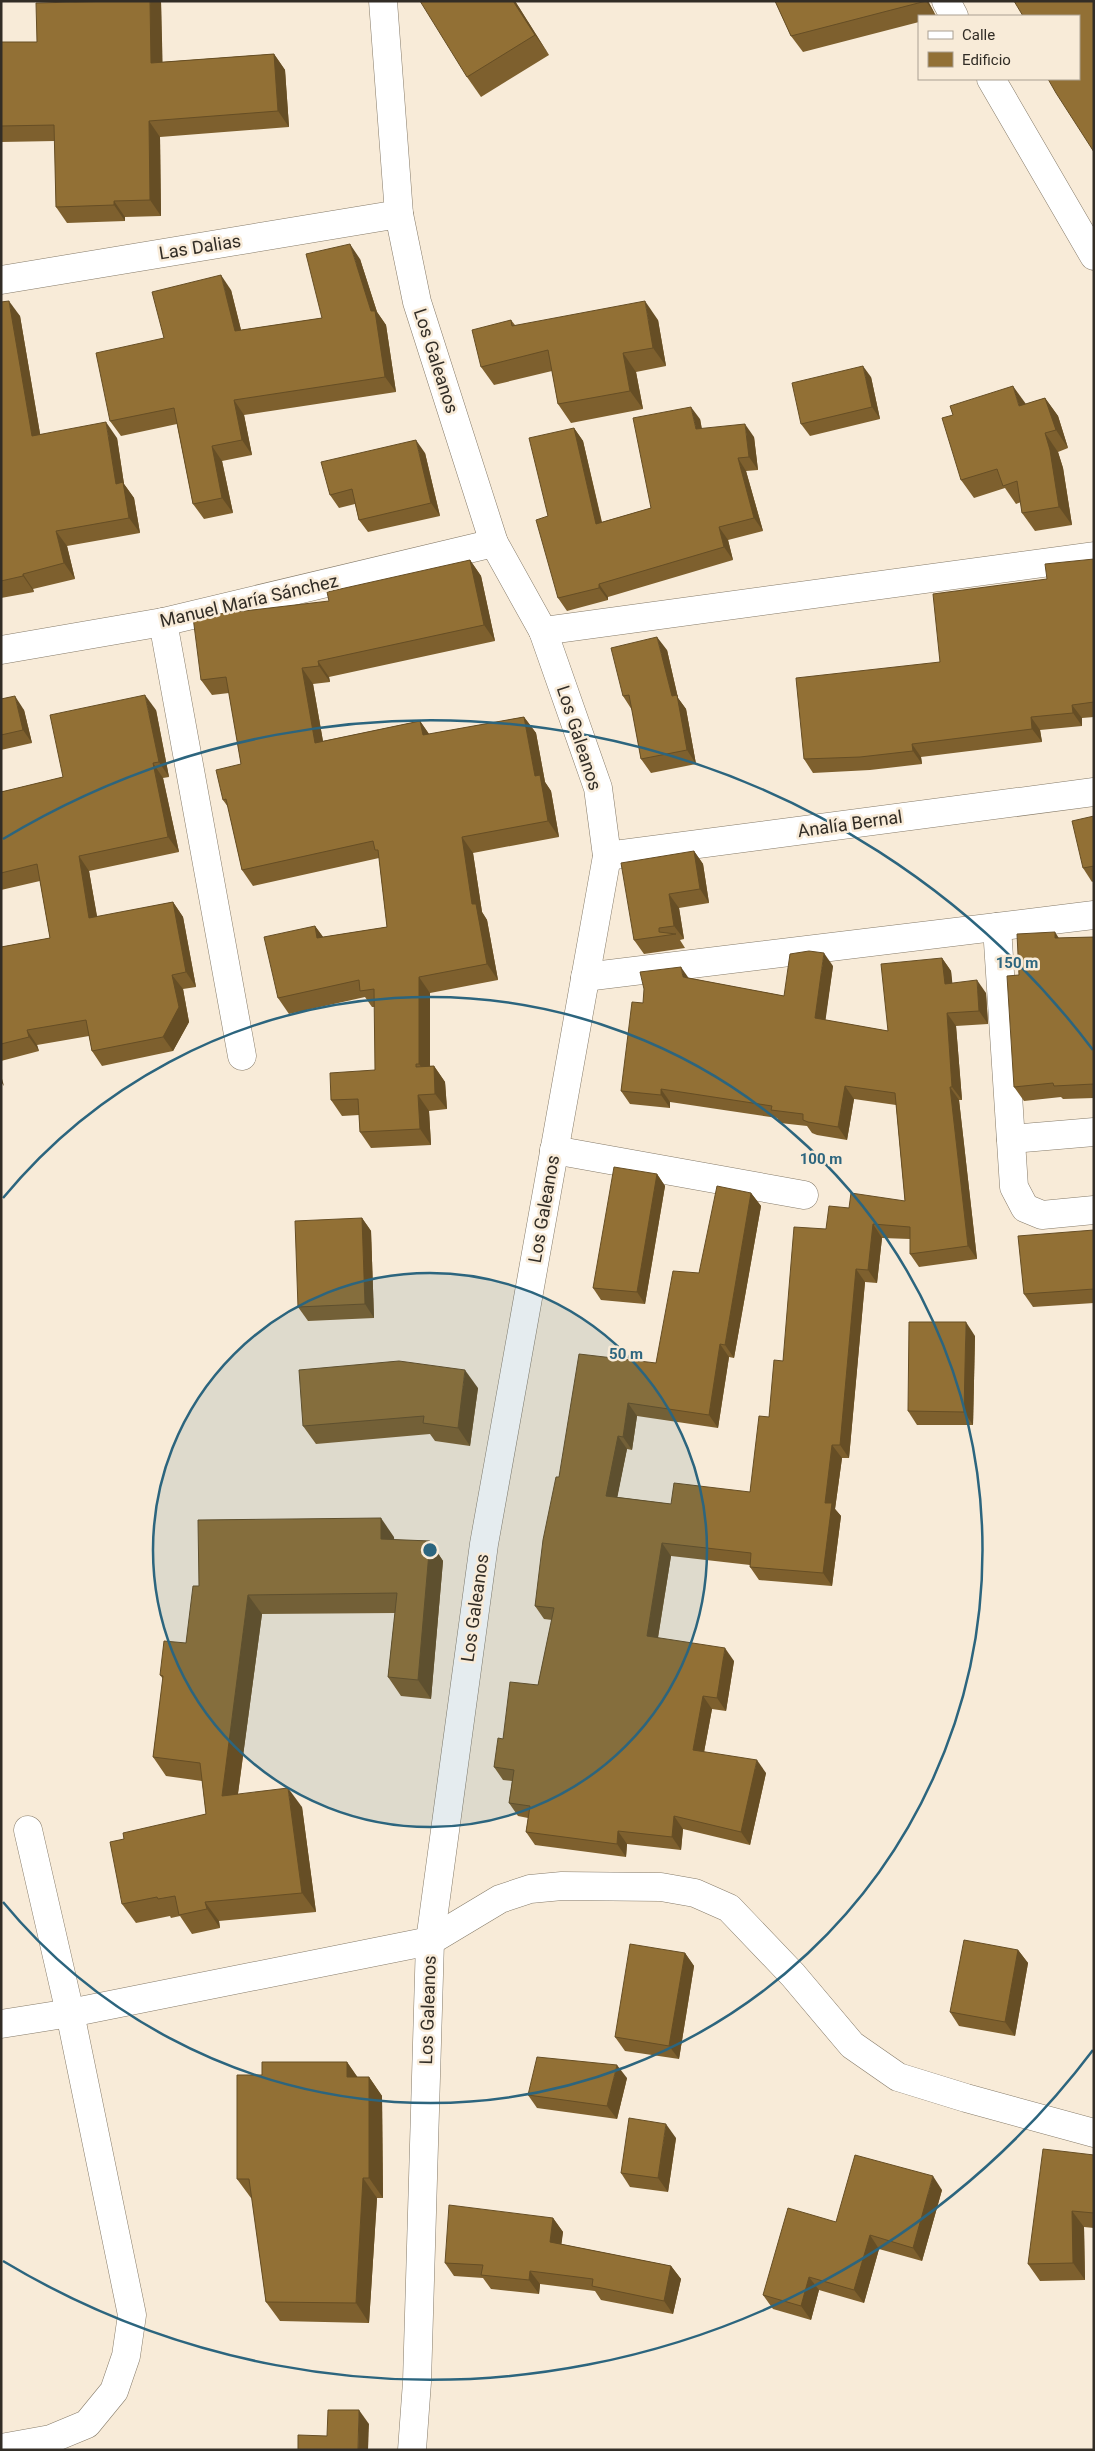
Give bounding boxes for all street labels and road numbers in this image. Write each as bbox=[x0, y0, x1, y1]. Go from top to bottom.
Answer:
street label: Las Dalias bbox=[157, 230, 242, 263]
street label: Los Galeanos bbox=[410, 306, 463, 416]
street label: Manuel María Sánchez bbox=[158, 570, 340, 631]
street label: Los Galeanos bbox=[553, 683, 606, 793]
street label: Analía Bernal bbox=[796, 806, 904, 841]
street label: Los Galeanos bbox=[524, 1153, 563, 1264]
street label: Los Galeanos bbox=[457, 1553, 492, 1663]
street label: Los Galeanos bbox=[415, 1955, 440, 2065]

